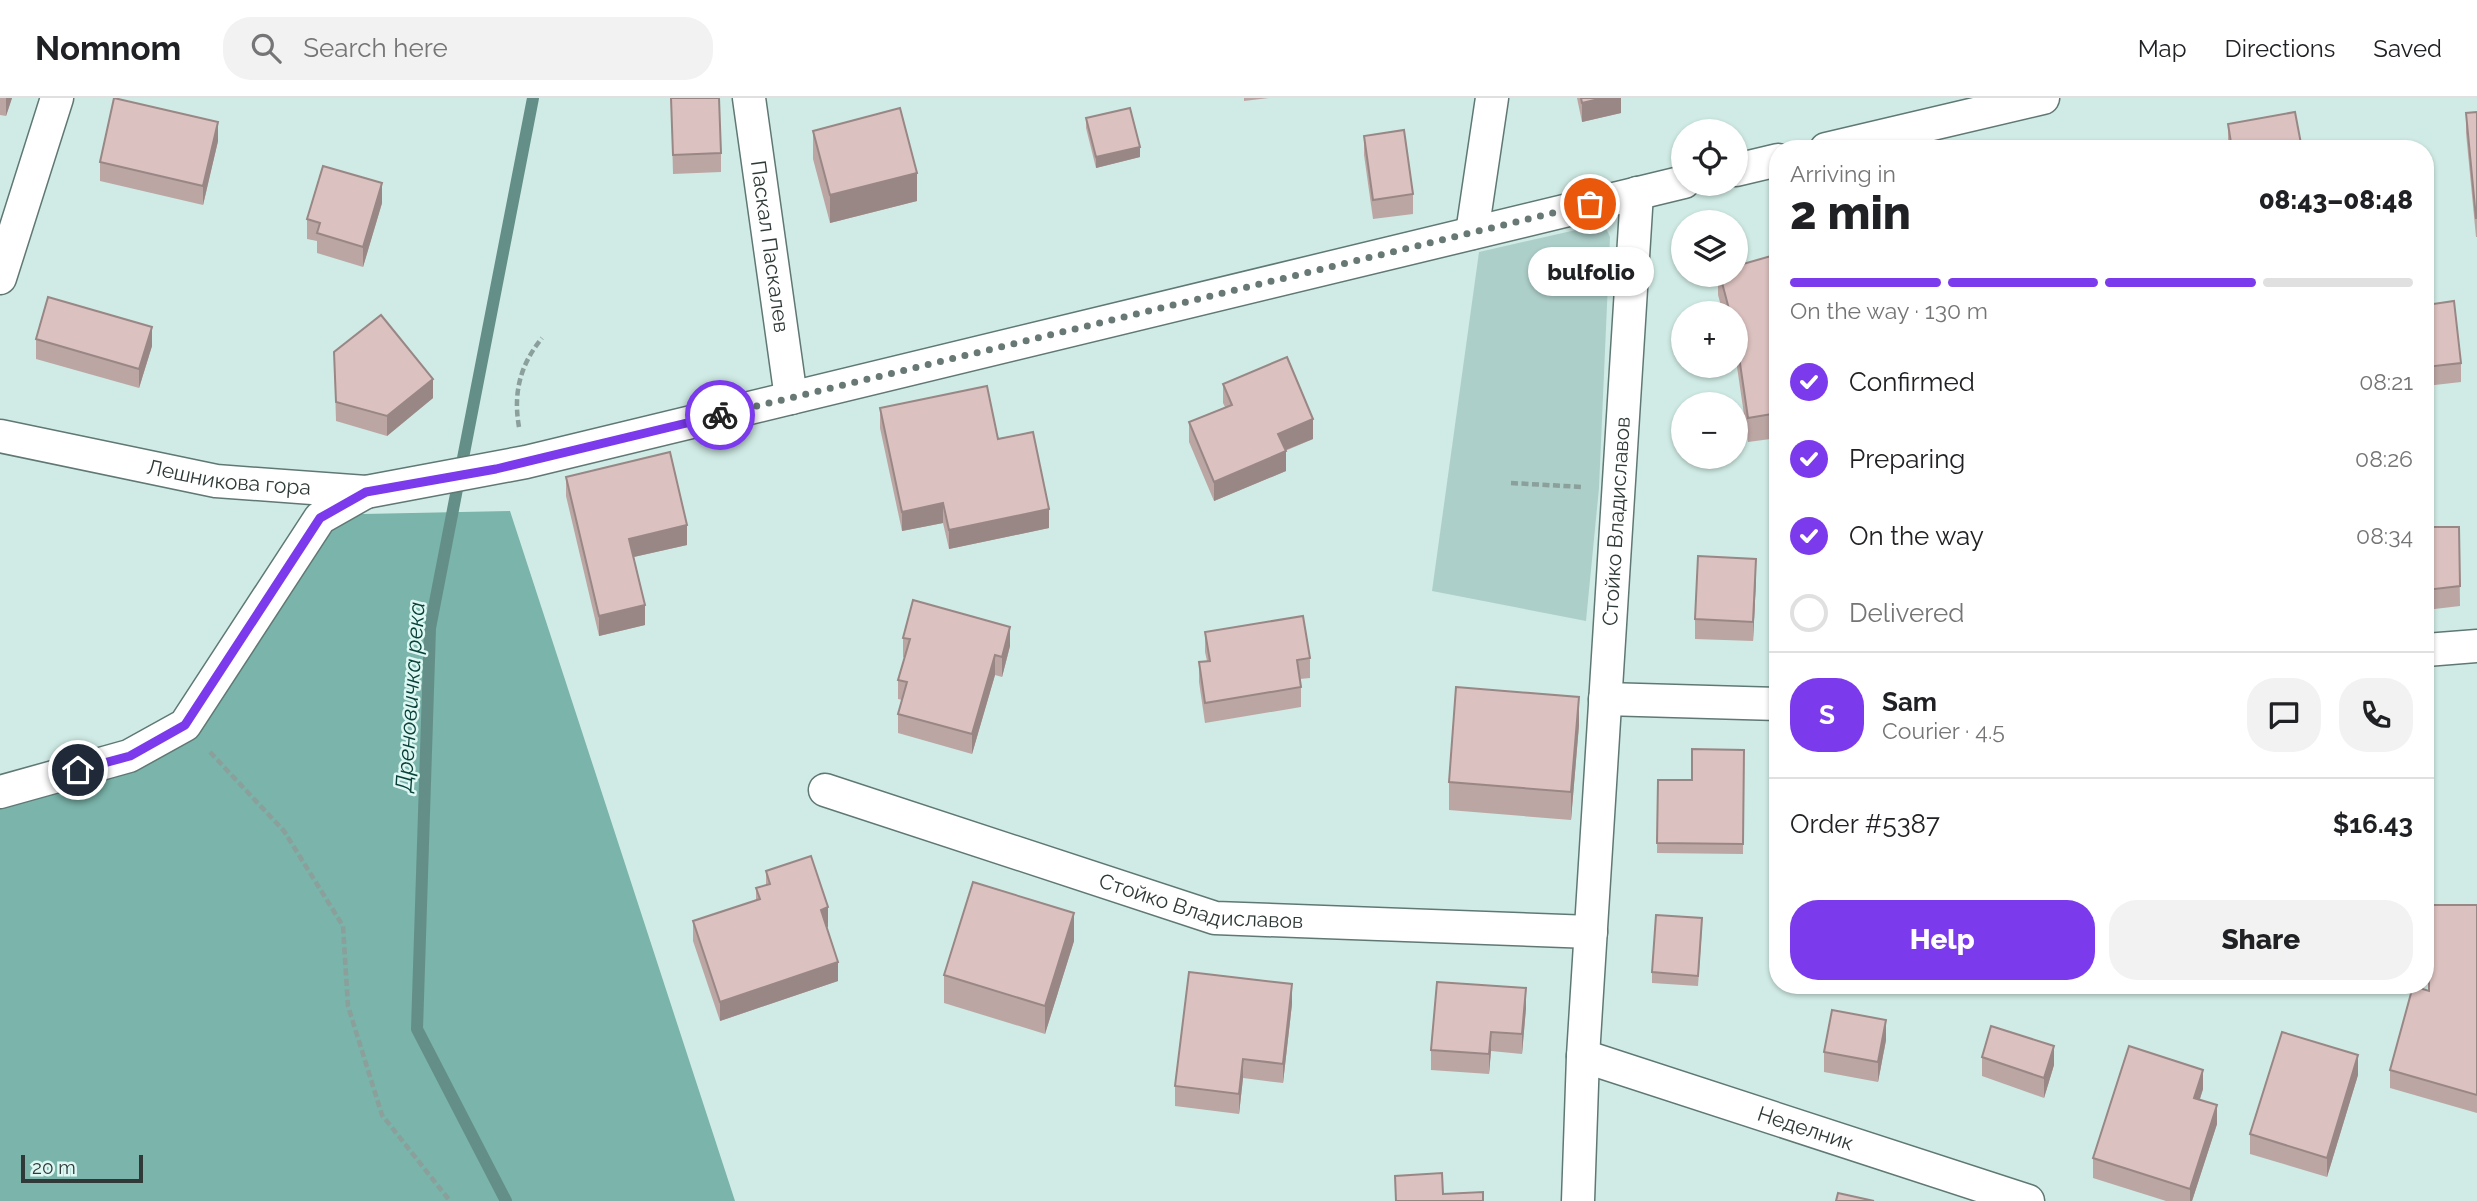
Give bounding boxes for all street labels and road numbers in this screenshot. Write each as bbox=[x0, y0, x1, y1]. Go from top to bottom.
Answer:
street label: Паскал Паскалев bbox=[746, 159, 795, 334]
street label: Стойко Владиславов bbox=[1597, 416, 1635, 627]
street label: Лешникова гора bbox=[145, 454, 312, 500]
street label: Стойко Владиславов bbox=[1096, 868, 1304, 933]
street label: Неделник bbox=[1754, 1101, 1857, 1155]

